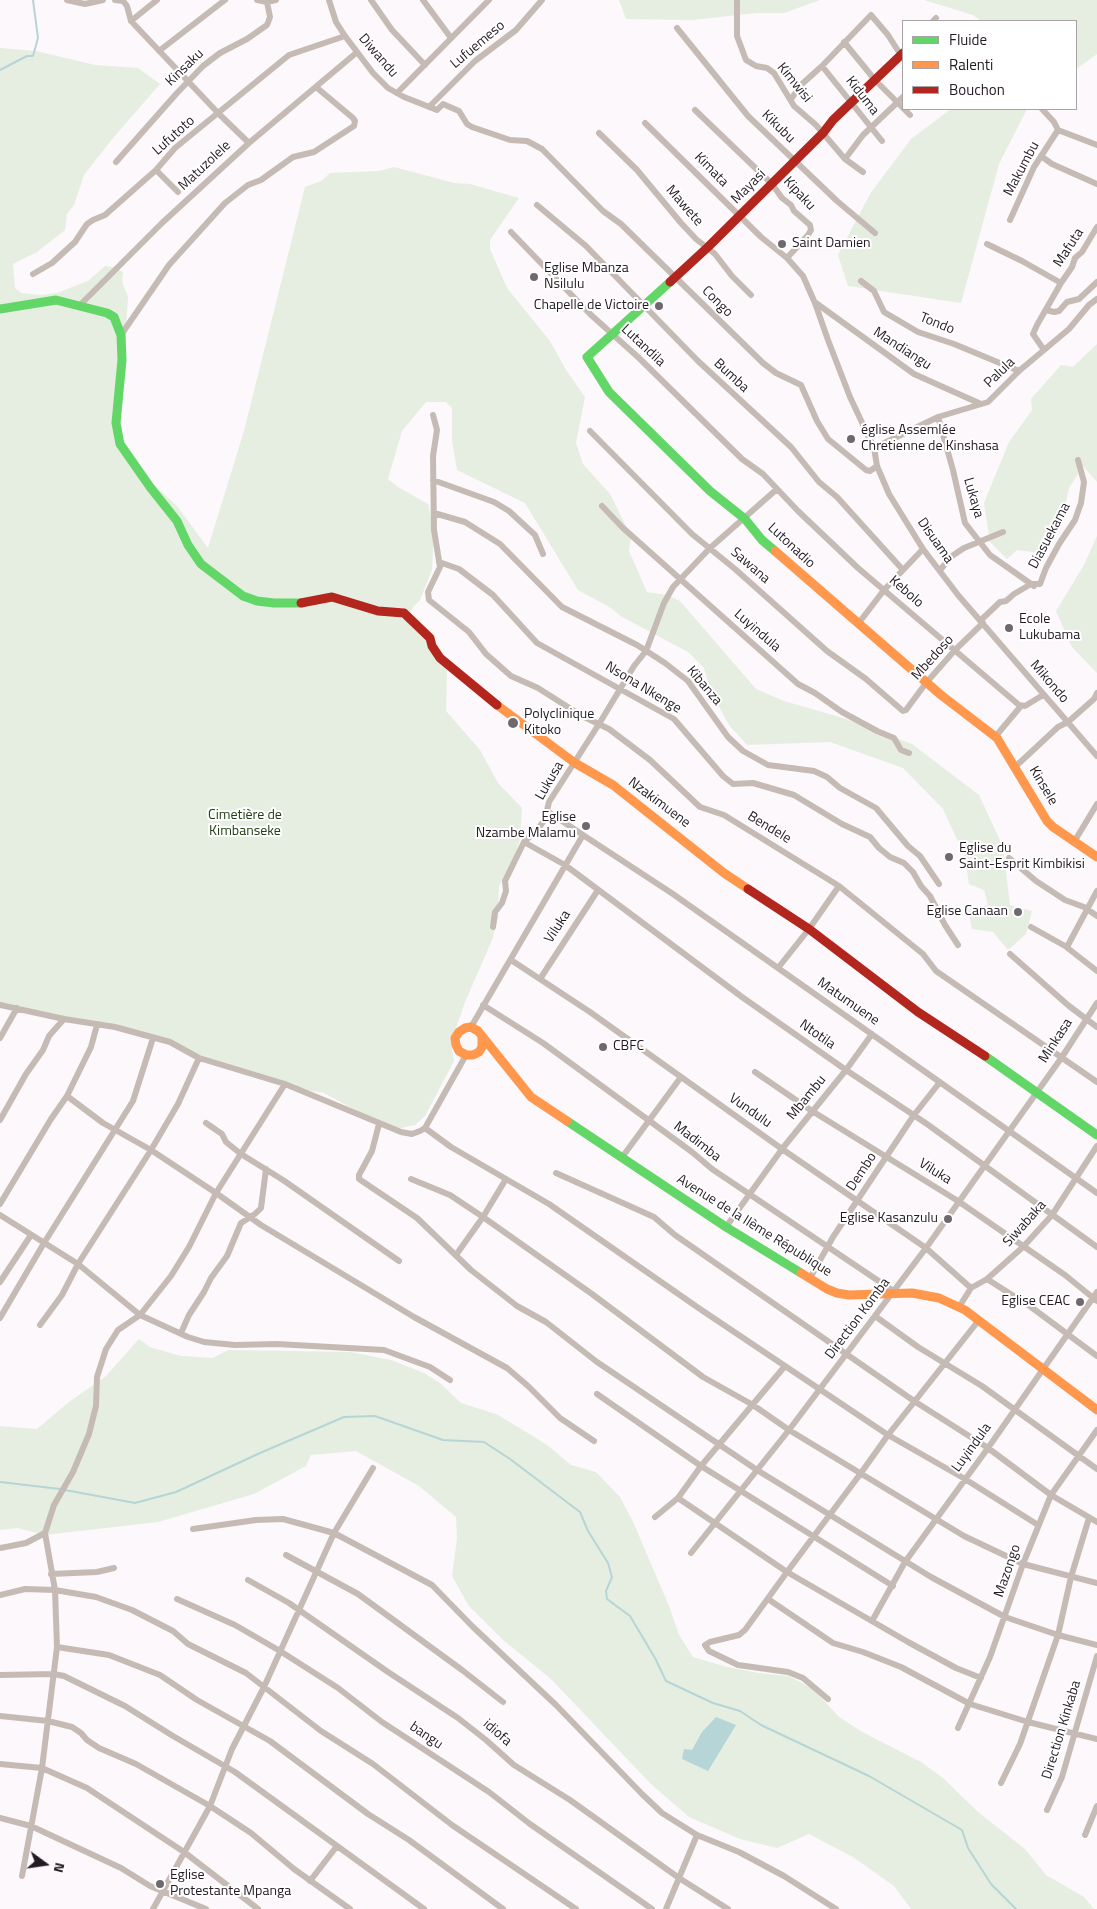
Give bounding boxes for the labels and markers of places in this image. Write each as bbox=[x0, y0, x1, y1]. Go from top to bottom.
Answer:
place label: Saint Damien bbox=[792, 236, 871, 252]
marker: Saint Damien bbox=[776, 238, 788, 250]
place label: Eglise Mbanza Nsilulu bbox=[544, 261, 629, 294]
marker: Eglise Mbanza Nsilulu bbox=[528, 271, 540, 283]
place label: Chapelle de Victoire bbox=[534, 298, 649, 314]
marker: Chapelle de Victoire bbox=[653, 300, 665, 312]
place label: église Assemlée Chretienne de Kinshasa bbox=[861, 423, 999, 456]
marker: église Assemlée Chretienne de Kinshasa bbox=[845, 433, 857, 445]
place label: Ecole Lukubama bbox=[1019, 612, 1080, 644]
marker: Ecole Lukubama bbox=[1003, 622, 1015, 634]
place label: Polyclinique Kitoko bbox=[524, 707, 594, 740]
marker: Polyclinique Kitoko bbox=[506, 716, 520, 730]
place label: Eglise Nzambe Malamu bbox=[476, 810, 576, 842]
marker: Eglise Nzambe Malamu bbox=[580, 820, 592, 832]
place label: Eglise du Saint-Esprit Kimbikisi bbox=[959, 841, 1085, 874]
marker: Eglise du Saint-Esprit Kimbikisi bbox=[943, 851, 955, 863]
place label: Eglise Canaan bbox=[927, 904, 1008, 920]
marker: Eglise Canaan bbox=[1012, 906, 1024, 918]
place label: CBFC bbox=[613, 1039, 644, 1055]
marker: CBFC bbox=[597, 1041, 609, 1053]
place label: Eglise Kasanzulu bbox=[840, 1211, 938, 1227]
marker: Eglise Kasanzulu bbox=[942, 1213, 954, 1225]
place label: Eglise CEAC bbox=[1001, 1294, 1070, 1310]
marker: Eglise CEAC bbox=[1074, 1296, 1086, 1308]
place label: Eglise Protestante Mpanga bbox=[170, 1868, 291, 1900]
marker: Eglise Protestante Mpanga bbox=[154, 1878, 166, 1890]

